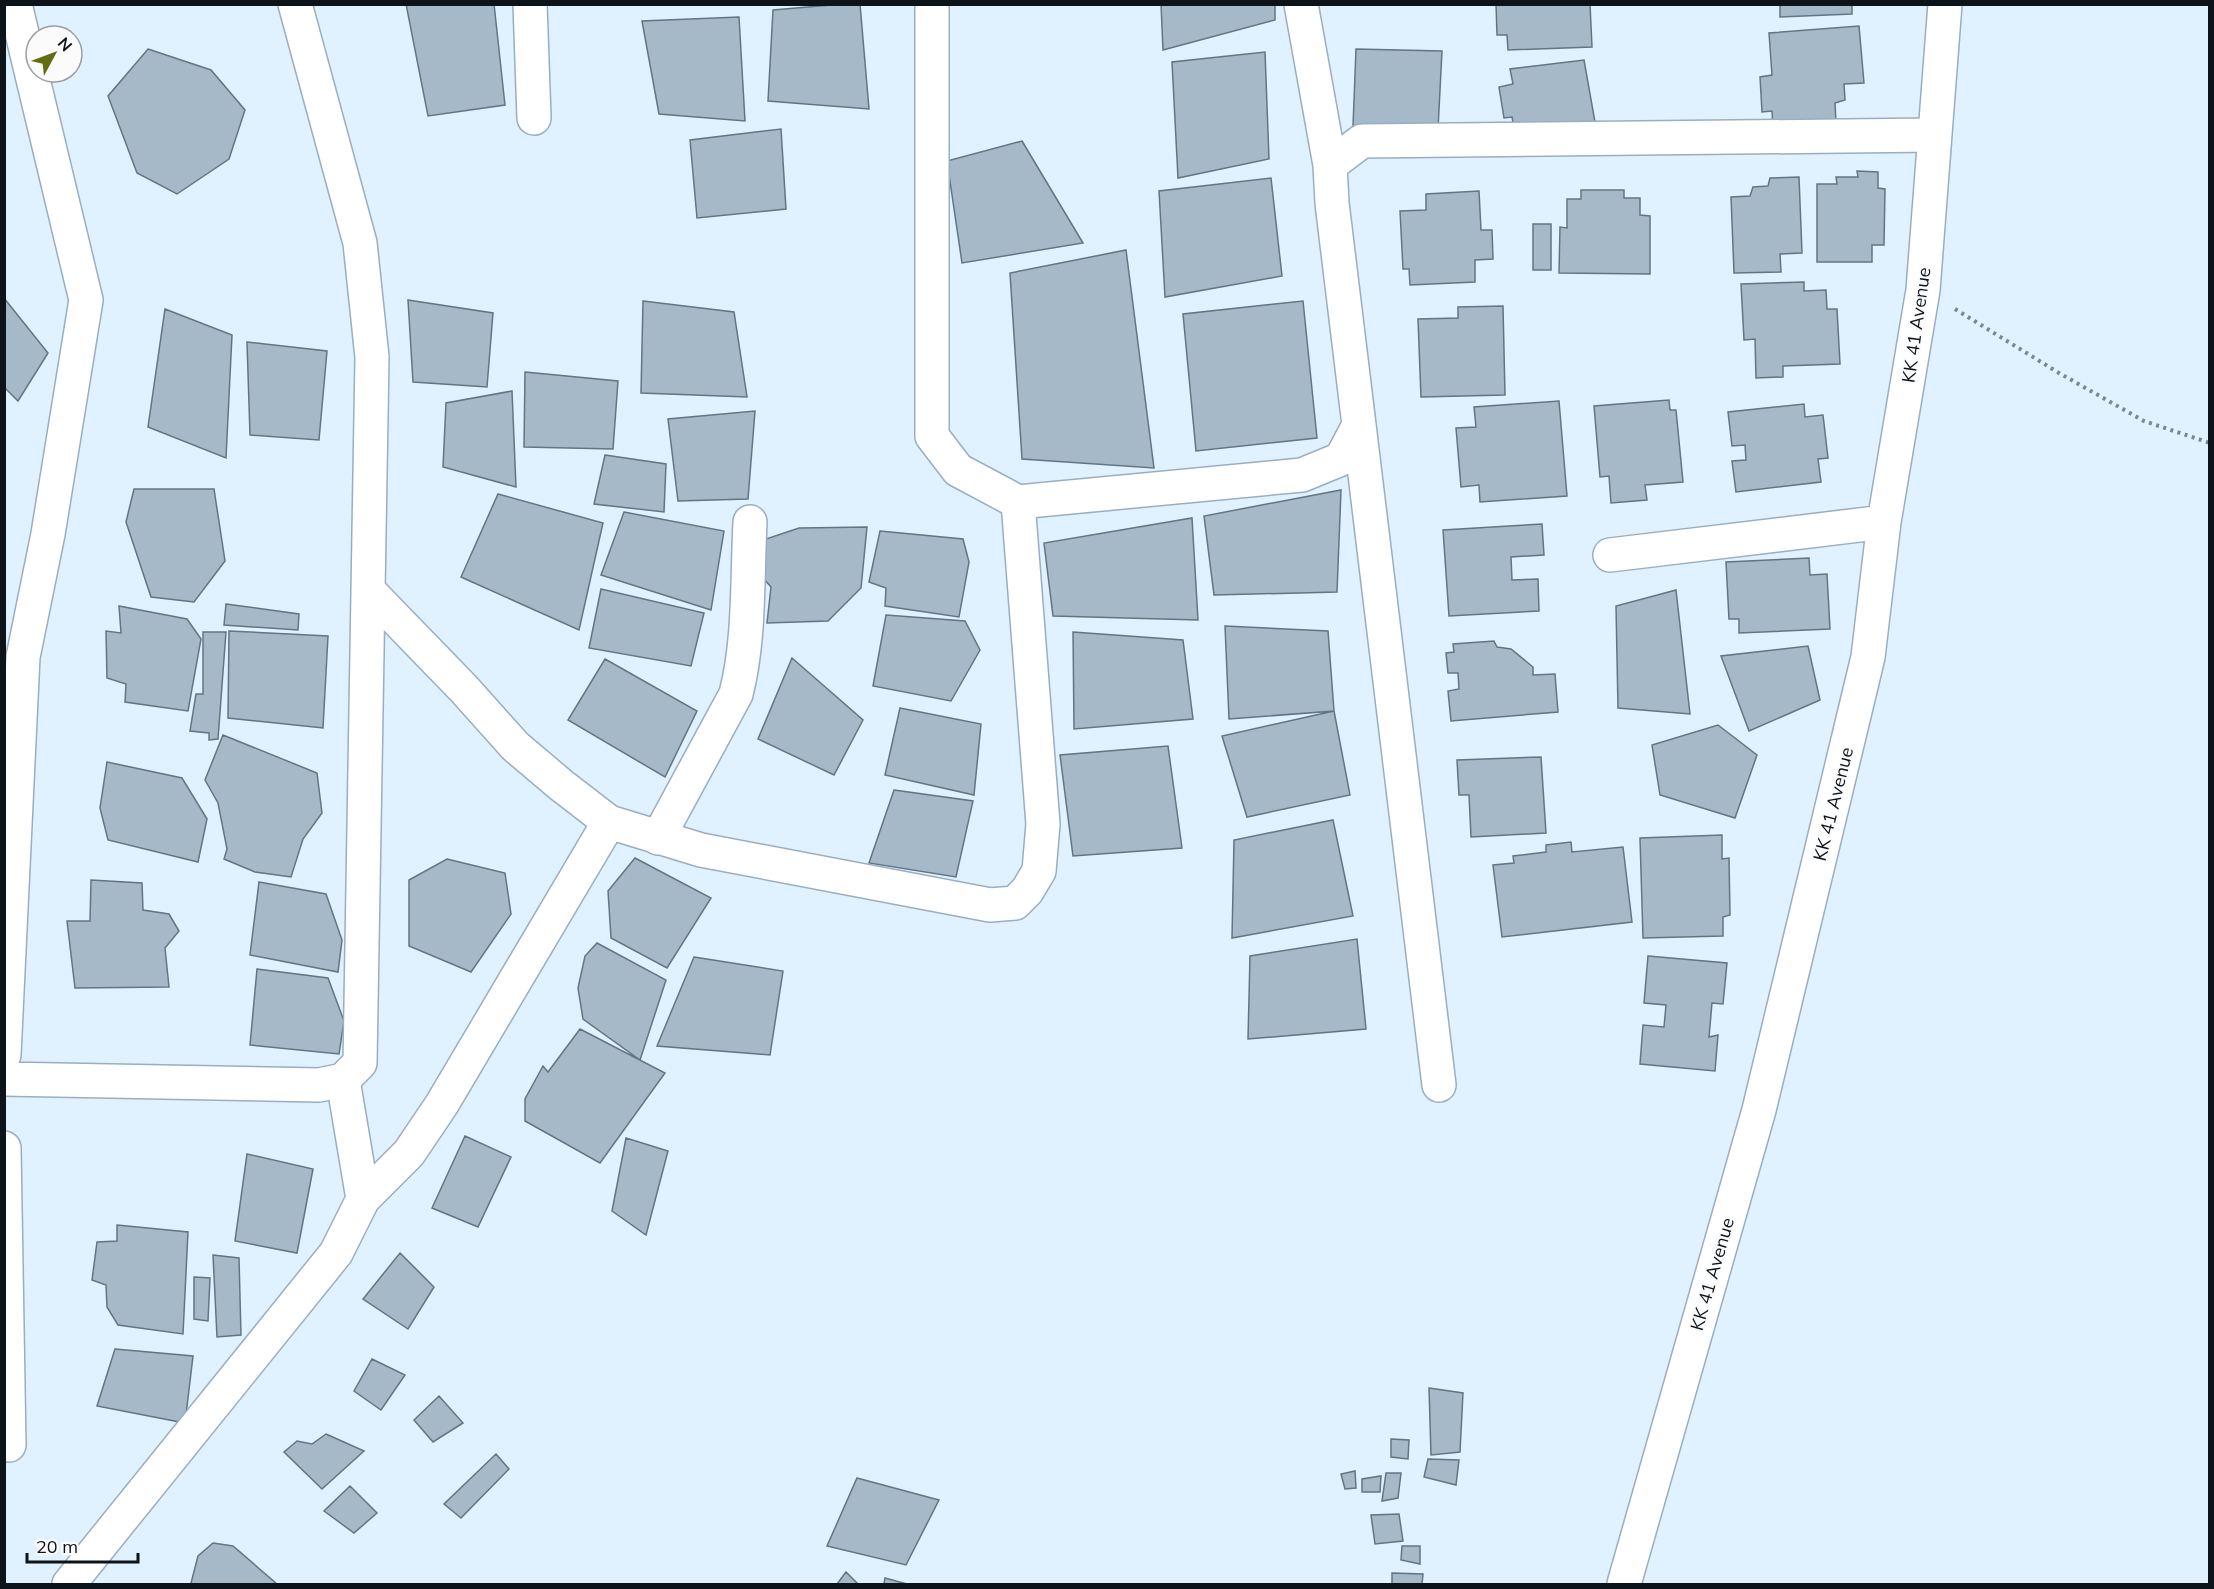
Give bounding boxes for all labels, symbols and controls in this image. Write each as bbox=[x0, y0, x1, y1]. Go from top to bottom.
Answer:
north arrow bbox=[24, 24, 84, 84]
text: N bbox=[54, 33, 77, 55]
street label: KK 41 Avenue bbox=[1897, 266, 1935, 384]
street label: KK 41 Avenue bbox=[1808, 745, 1858, 863]
street label: KK 41 Avenue bbox=[1685, 1215, 1739, 1333]
scale bar bbox=[27, 1526, 138, 1564]
text: 20 m bbox=[36, 1535, 78, 1558]

